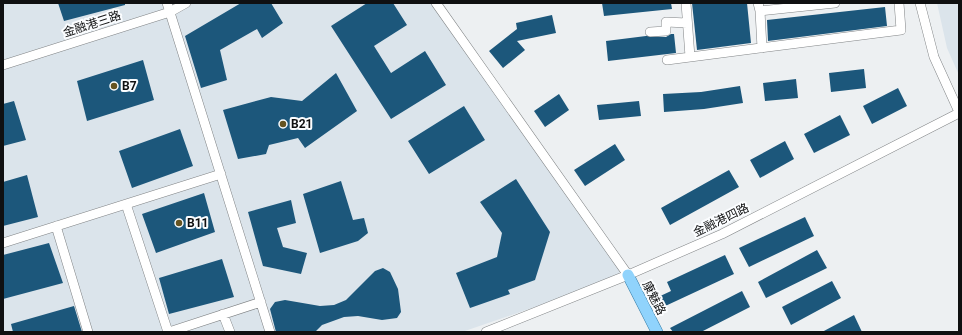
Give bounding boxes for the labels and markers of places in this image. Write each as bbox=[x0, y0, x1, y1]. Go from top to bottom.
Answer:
place label: B7 bbox=[122, 79, 137, 93]
marker: B7 bbox=[109, 81, 119, 91]
place label: B21 bbox=[291, 117, 312, 131]
marker: B21 bbox=[278, 119, 288, 129]
place label: B11 bbox=[187, 216, 208, 230]
marker: B11 bbox=[174, 218, 184, 228]

